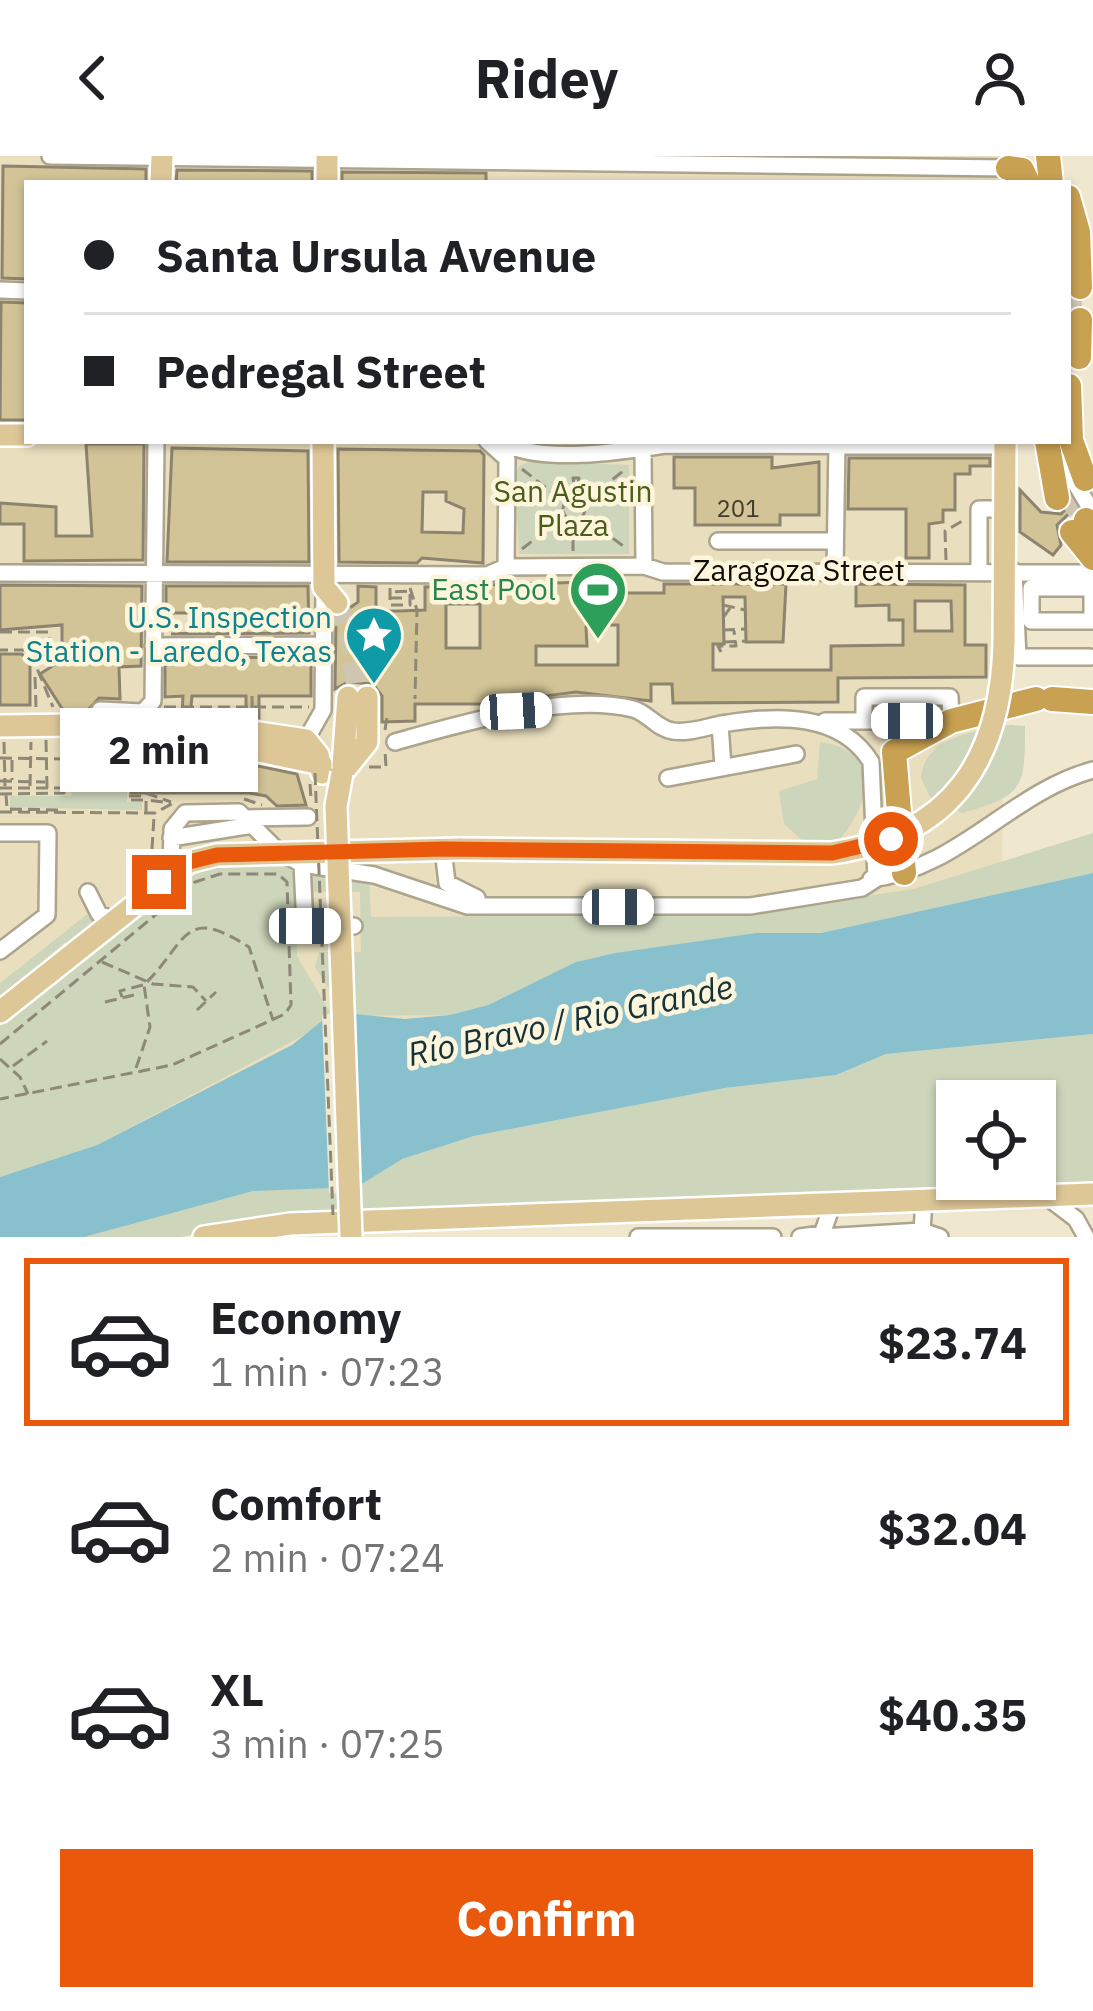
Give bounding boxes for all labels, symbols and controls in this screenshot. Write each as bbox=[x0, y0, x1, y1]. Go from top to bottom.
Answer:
text: Ridey bbox=[475, 43, 618, 113]
icon: back bbox=[60, 45, 126, 111]
icon: person bbox=[967, 45, 1033, 111]
text: Santa Ursula Avenue bbox=[156, 226, 596, 284]
text: Pedregal Street bbox=[156, 342, 486, 400]
park label: San Agustin Plaza bbox=[493, 471, 653, 544]
house number: 201 bbox=[716, 492, 760, 524]
street label: Zaragoza Street bbox=[693, 550, 905, 589]
sports icon: East Pool bbox=[567, 559, 629, 641]
place label: East Pool bbox=[431, 569, 556, 608]
place label: U.S. Inspection Station - Laredo, Texas bbox=[26, 597, 332, 670]
place icon: U.S. Inspection Station - Laredo, Texas bbox=[343, 604, 405, 686]
car bbox=[479, 691, 553, 731]
car bbox=[871, 703, 943, 739]
callout: 2 min bbox=[60, 708, 258, 792]
text: 2 min bbox=[108, 724, 210, 775]
route start bbox=[864, 812, 918, 866]
route end bbox=[132, 855, 186, 909]
car bbox=[582, 889, 654, 925]
car bbox=[269, 908, 341, 944]
water label: Río Bravo / Rio Grande bbox=[403, 964, 736, 1075]
map controls bbox=[936, 1080, 1056, 1200]
button: locate bbox=[936, 1080, 1056, 1200]
icon: car bbox=[66, 1288, 174, 1396]
text: Economy bbox=[210, 1288, 401, 1346]
text: $23.74 bbox=[878, 1313, 1027, 1371]
text: 1 min · 07:23 bbox=[210, 1346, 445, 1397]
icon: car bbox=[66, 1474, 174, 1582]
text: Comfort bbox=[210, 1474, 382, 1532]
text: $32.04 bbox=[878, 1499, 1027, 1557]
text: 2 min · 07:24 bbox=[210, 1532, 445, 1583]
icon: car bbox=[66, 1660, 174, 1768]
text: XL bbox=[210, 1660, 264, 1718]
text: $40.35 bbox=[878, 1685, 1027, 1743]
text: 3 min · 07:25 bbox=[210, 1718, 445, 1769]
button: Confirm bbox=[60, 1849, 1033, 1987]

